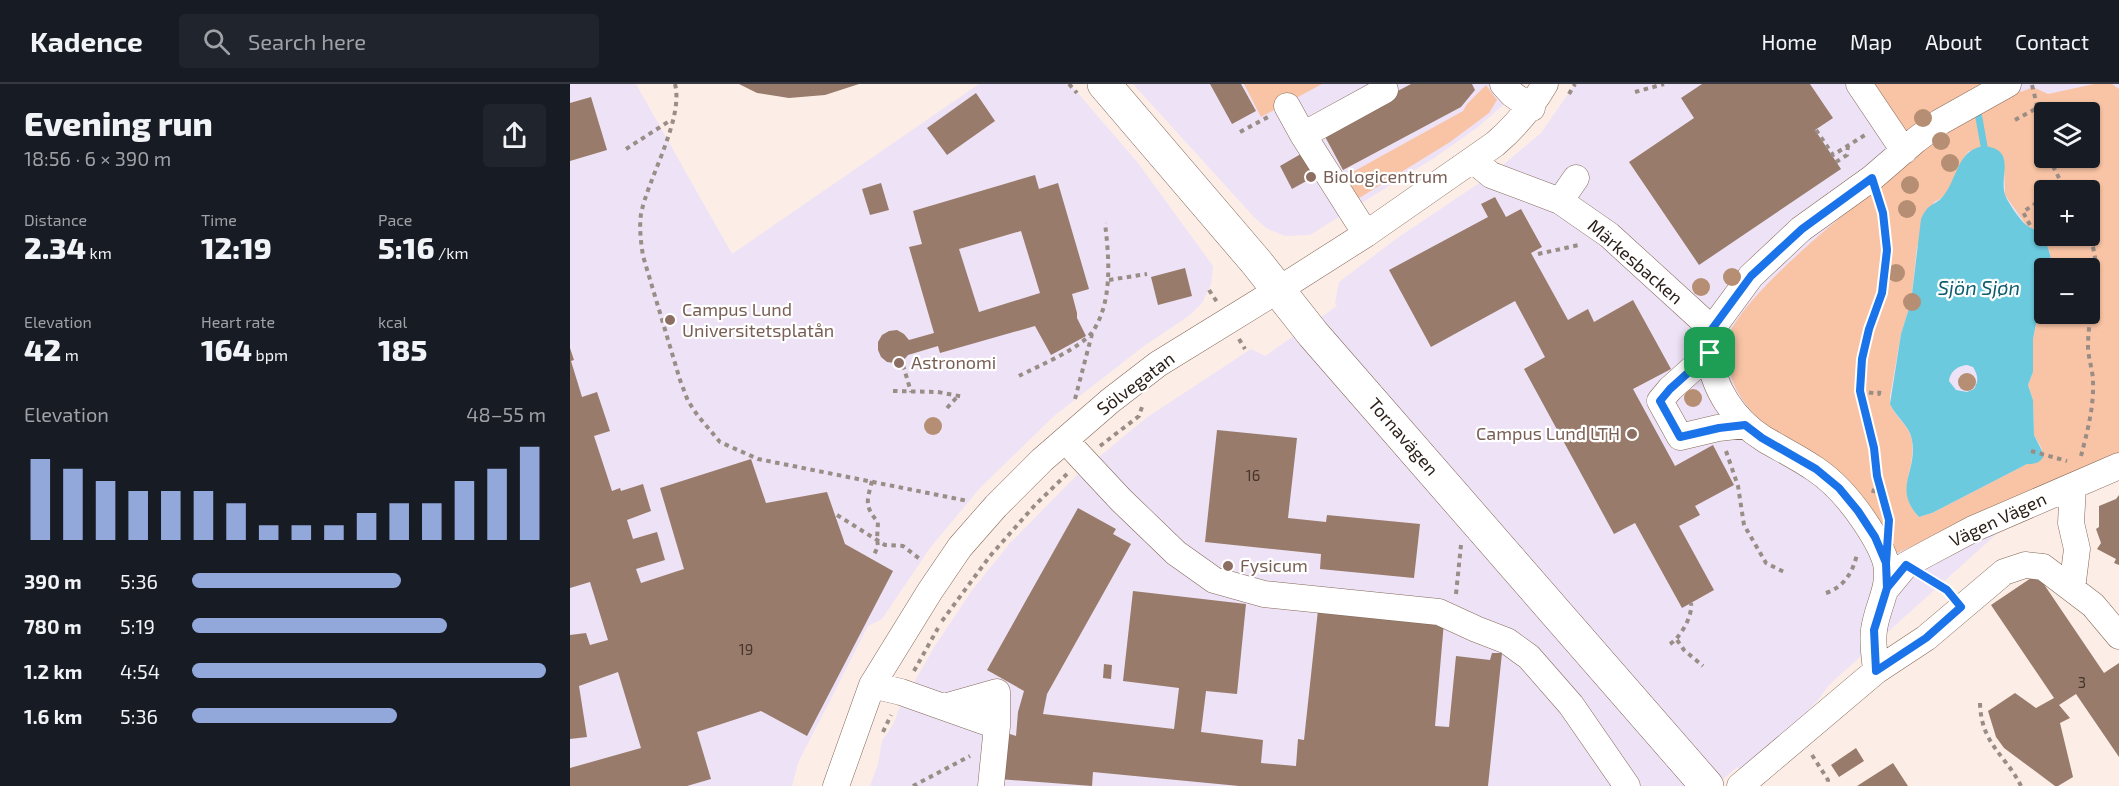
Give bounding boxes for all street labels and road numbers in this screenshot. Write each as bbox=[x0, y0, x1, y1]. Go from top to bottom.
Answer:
street label: Märkesbacken bbox=[1584, 214, 1688, 308]
street label: Sölvegatan bbox=[1092, 347, 1179, 419]
street label: Tornavägen bbox=[1364, 393, 1443, 480]
street label: Vägen Vägen bbox=[1946, 487, 2050, 551]

